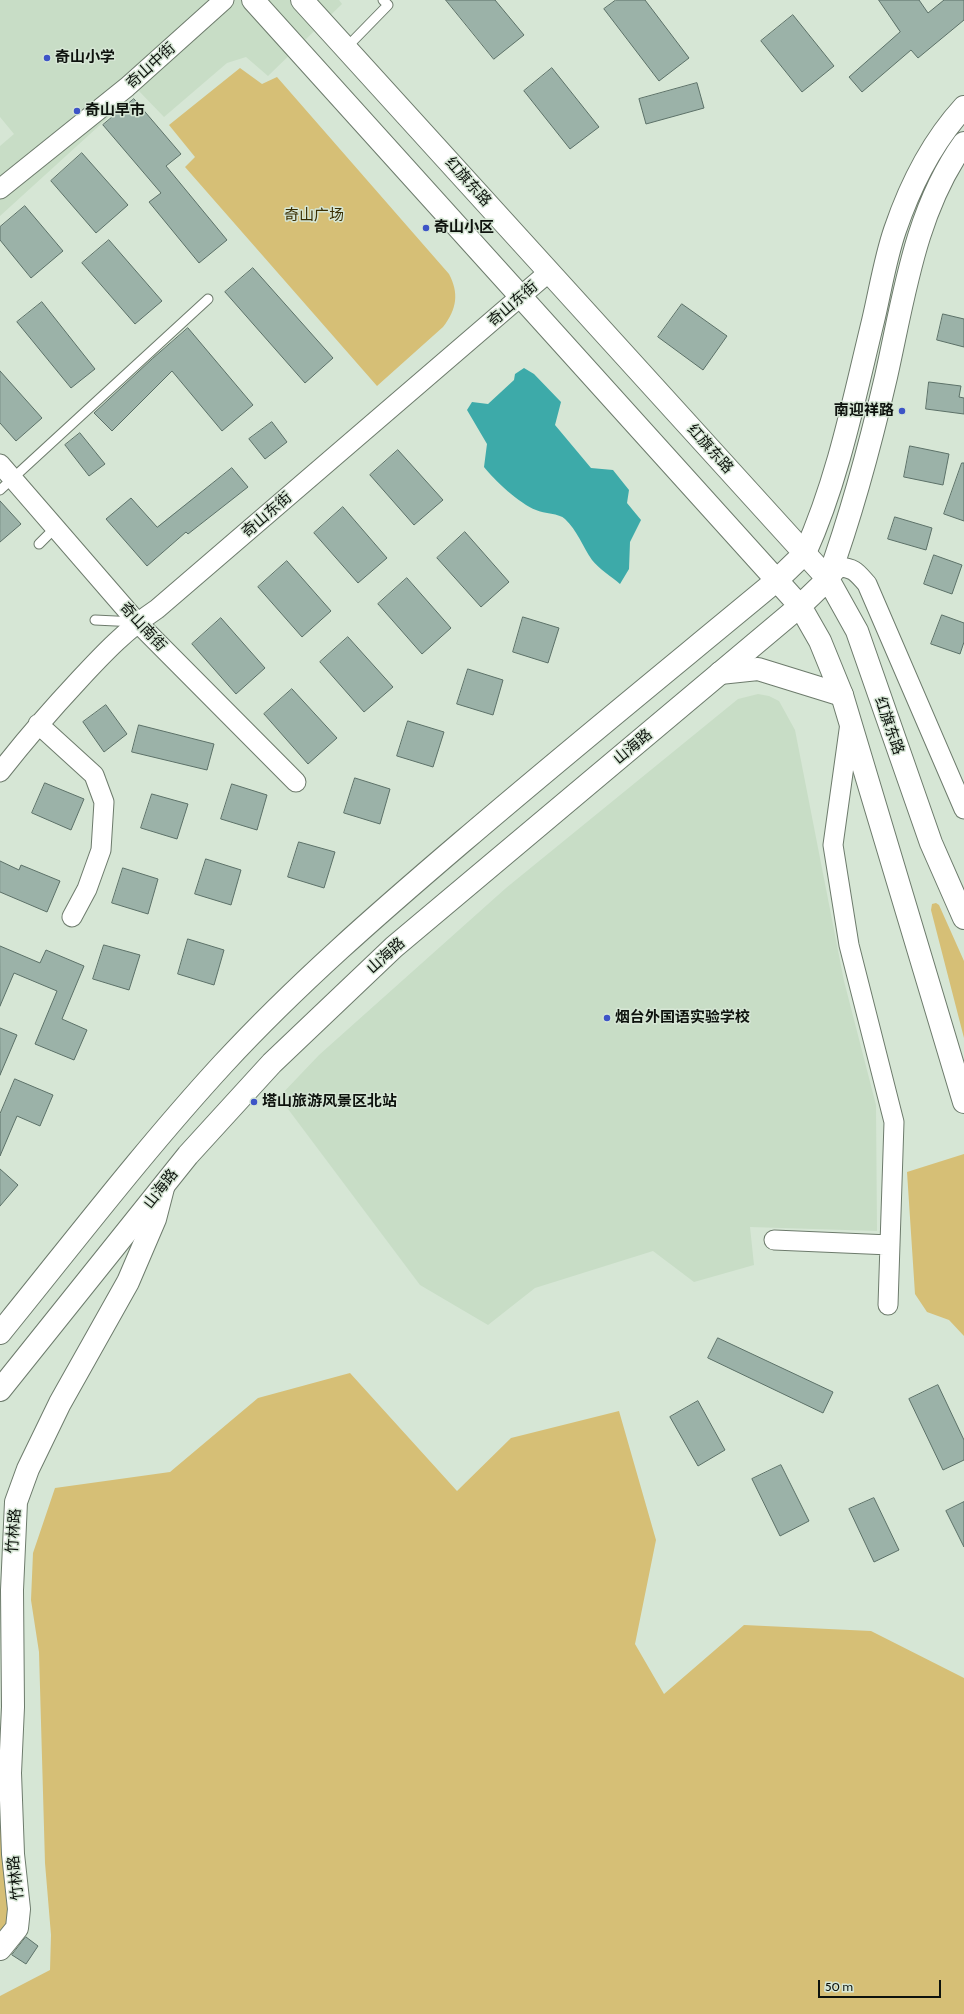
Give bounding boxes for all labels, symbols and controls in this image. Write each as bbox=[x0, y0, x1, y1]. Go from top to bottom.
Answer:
street label: 奇山中街 bbox=[123, 39, 179, 93]
place label: 奇山小学 bbox=[55, 49, 115, 67]
marker: 奇山小学 bbox=[42, 53, 52, 63]
place label: 奇山早市 bbox=[85, 102, 145, 120]
marker: 奇山早市 bbox=[72, 106, 82, 116]
street label: 红旗东路 bbox=[441, 154, 495, 210]
park label: 奇山广场 bbox=[284, 207, 344, 225]
place label: 奇山小区 bbox=[434, 219, 494, 237]
marker: 奇山小区 bbox=[421, 223, 431, 233]
street label: 奇山东街 bbox=[484, 278, 542, 330]
place label: 南迎祥路 bbox=[834, 402, 894, 420]
marker: 南迎祥路 bbox=[897, 406, 907, 416]
street label: 红旗东路 bbox=[683, 421, 737, 477]
street label: 奇山东街 bbox=[238, 489, 296, 541]
street label: 奇山南街 bbox=[116, 599, 170, 655]
street label: 红旗东路 bbox=[871, 695, 907, 757]
street label: 山海路 bbox=[610, 726, 656, 768]
street label: 山海路 bbox=[363, 934, 409, 978]
place label: 烟台外国语实验学校 bbox=[615, 1009, 750, 1027]
marker: 烟台外国语实验学校 bbox=[602, 1013, 612, 1023]
place label: 塔山旅游风景区北站 bbox=[262, 1093, 397, 1111]
marker: 塔山旅游风景区北站 bbox=[249, 1097, 259, 1107]
street label: 山海路 bbox=[140, 1166, 182, 1212]
street label: 竹林路 bbox=[3, 1508, 25, 1554]
street label: 竹林路 bbox=[5, 1855, 27, 1901]
scale bar bbox=[820, 1972, 943, 1998]
text: 50 m bbox=[825, 1979, 853, 1994]

